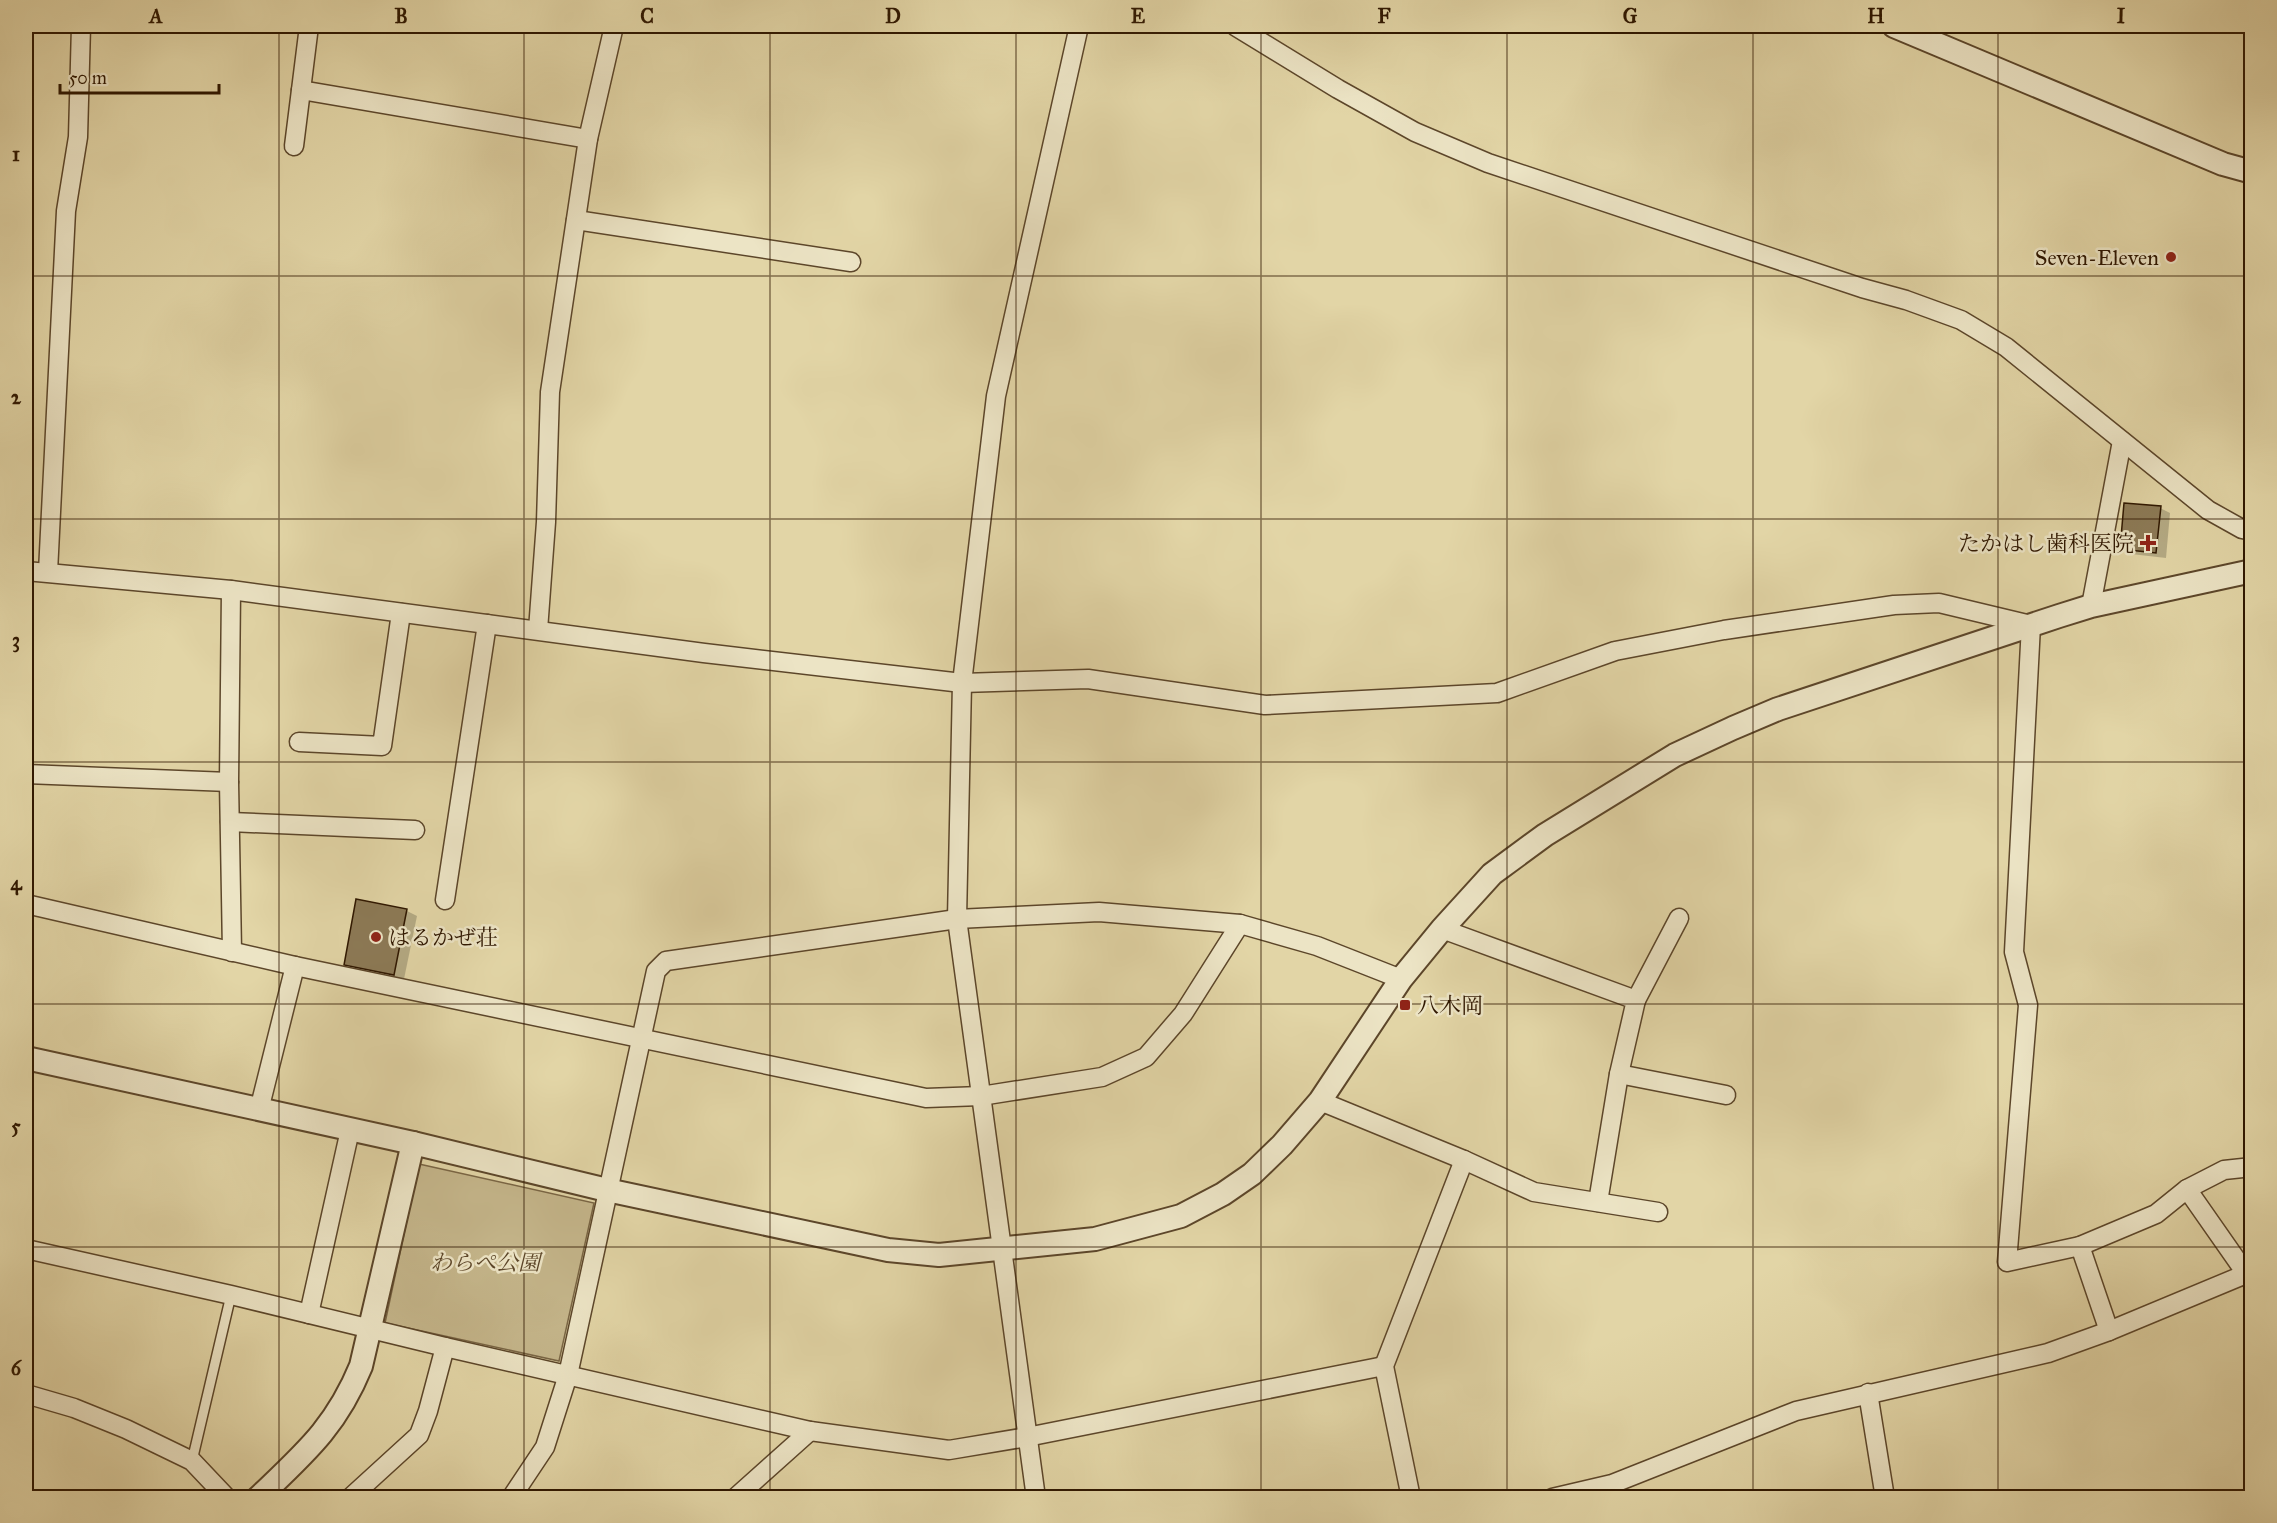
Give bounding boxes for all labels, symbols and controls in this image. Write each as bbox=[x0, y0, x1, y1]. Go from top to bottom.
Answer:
text: A bbox=[147, 4, 163, 28]
text: B bbox=[394, 4, 408, 28]
text: C bbox=[640, 4, 654, 28]
text: D bbox=[885, 4, 901, 28]
text: E bbox=[1131, 4, 1146, 28]
text: F bbox=[1377, 4, 1391, 28]
text: G bbox=[1623, 4, 1638, 28]
text: H bbox=[1867, 4, 1885, 28]
text: I bbox=[2117, 4, 2126, 28]
scale bar bbox=[60, 57, 219, 95]
text: 50 m bbox=[69, 67, 107, 89]
text: 1 bbox=[12, 142, 20, 166]
place label: Seven-Eleven bbox=[2035, 244, 2159, 271]
marker: Seven-Eleven bbox=[2164, 250, 2178, 264]
text: 2 bbox=[11, 385, 22, 409]
place label: たかはし歯科医院 bbox=[1958, 530, 2134, 557]
marker: たかはし歯科医院 bbox=[2139, 534, 2157, 552]
text: 3 bbox=[12, 628, 20, 653]
text: 4 bbox=[10, 871, 22, 896]
place label: はるかぜ荘 bbox=[388, 924, 498, 951]
marker: はるかぜ荘 bbox=[369, 930, 383, 944]
place label: 八木岡 bbox=[1417, 992, 1483, 1019]
marker: 八木岡 bbox=[1398, 998, 1412, 1012]
text: 5 bbox=[11, 1114, 21, 1138]
park label: わらぺ公園 bbox=[430, 1249, 543, 1276]
text: 6 bbox=[11, 1356, 23, 1380]

